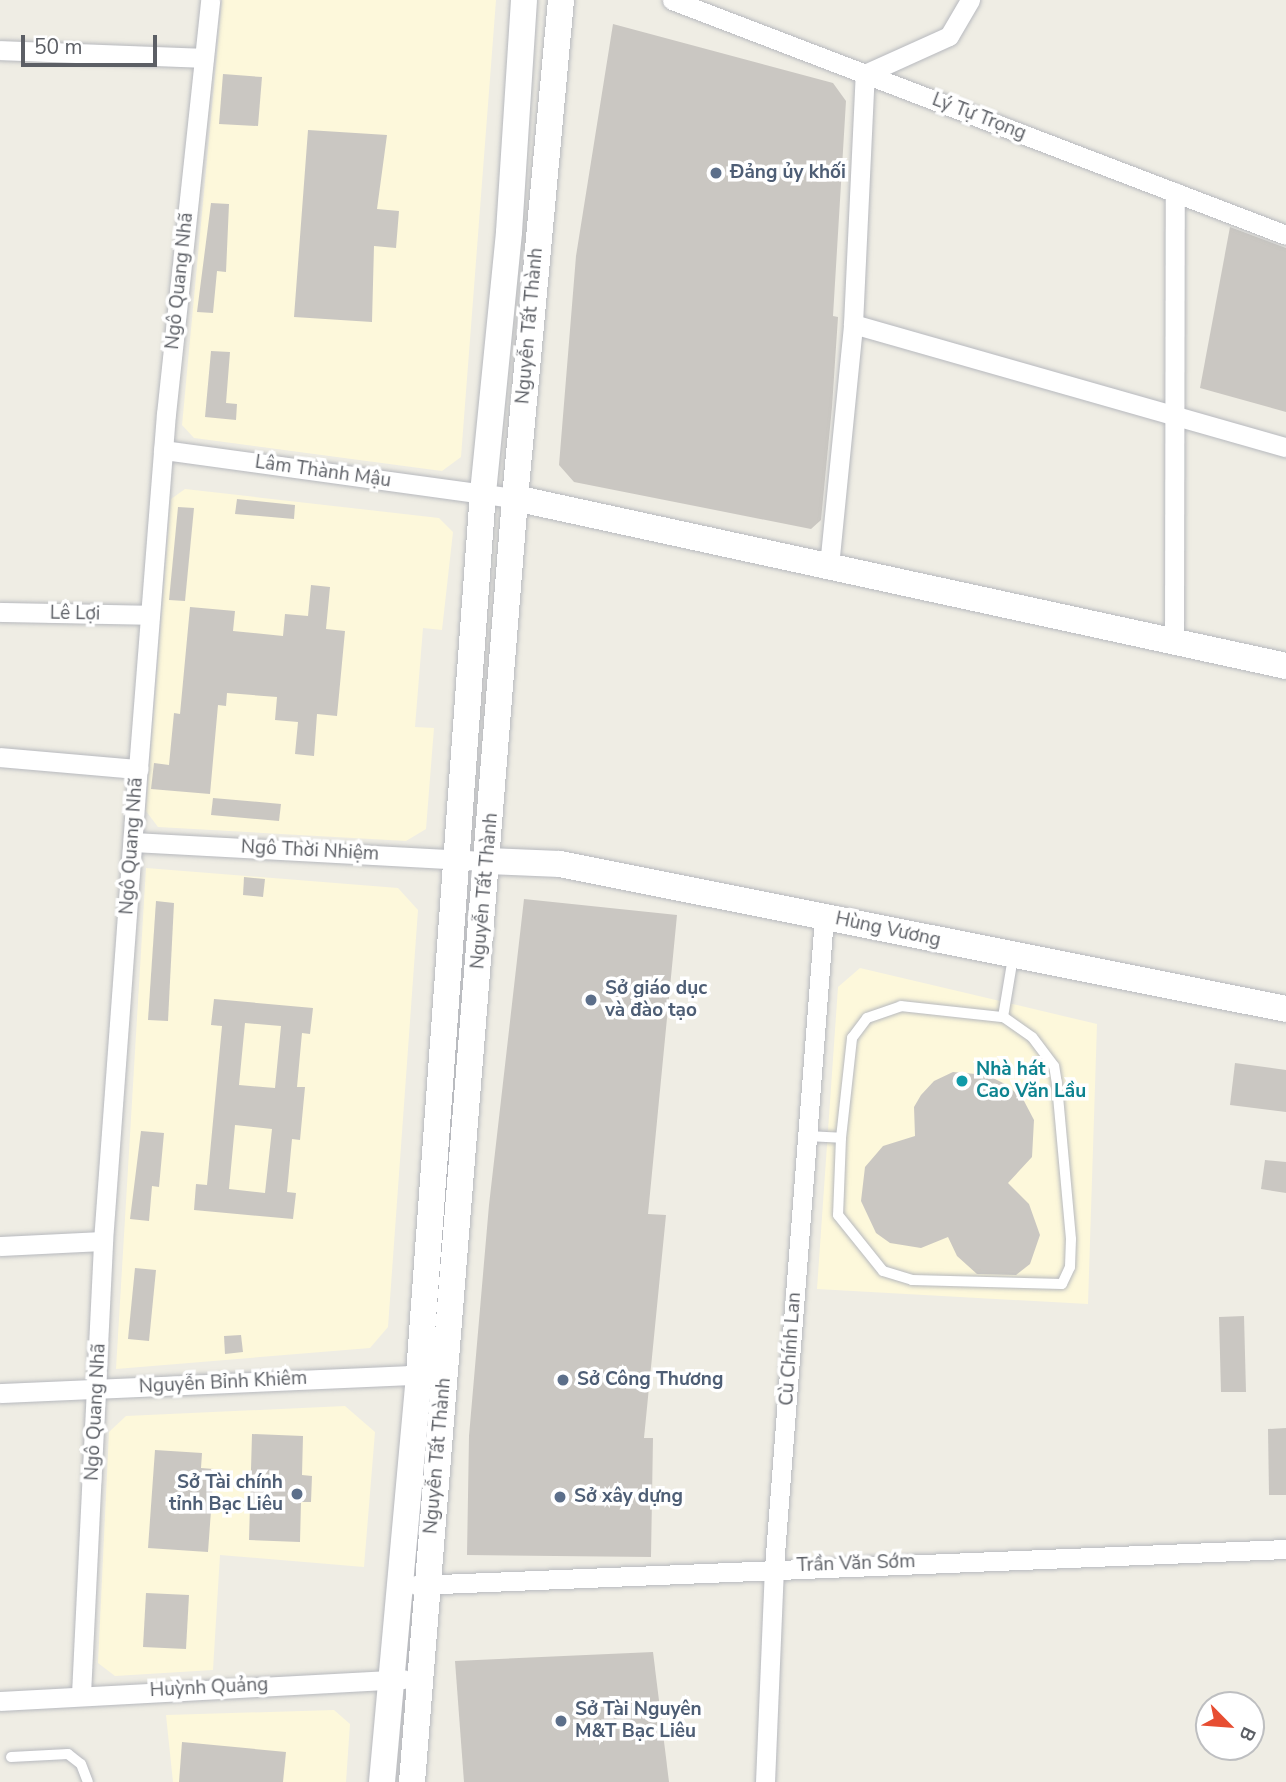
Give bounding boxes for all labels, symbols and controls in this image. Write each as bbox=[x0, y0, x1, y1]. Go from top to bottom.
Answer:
scale bar bbox=[24, 21, 161, 65]
text: 50 m bbox=[34, 33, 83, 61]
street label: Lý Tự Trọng bbox=[929, 89, 1029, 145]
place label: Đảng ủy khối bbox=[730, 162, 846, 184]
marker: Đảng ủy khối bbox=[708, 165, 724, 181]
street label: Ngô Quang Nhã bbox=[161, 211, 199, 351]
street label: Nguyễn Tất Thành bbox=[512, 247, 548, 405]
street label: Lâm Thành Mậu bbox=[253, 451, 393, 493]
street label: Lê Lợi bbox=[50, 602, 100, 626]
street label: Ngô Quang Nhã bbox=[116, 777, 148, 915]
street label: Nguyễn Tất Thành bbox=[467, 812, 503, 970]
street label: Ngô Thời Nhiệm bbox=[240, 836, 380, 866]
street label: Hùng Vương bbox=[833, 908, 943, 952]
place label: Sở giáo dục và đào tạo bbox=[605, 978, 707, 1022]
marker: Sở giáo dục và đào tạo bbox=[583, 992, 599, 1008]
place label: Nhà hát Cao Văn Lầu bbox=[976, 1059, 1086, 1103]
marker: Nhà hát Cao Văn Lầu bbox=[954, 1073, 970, 1089]
street label: Cù Chính Lan bbox=[776, 1291, 806, 1407]
street label: Ngô Quang Nhã bbox=[81, 1343, 111, 1481]
street label: Nguyễn Bỉnh Khiêm bbox=[138, 1367, 308, 1399]
place label: Sở Công Thương bbox=[577, 1369, 723, 1391]
marker: Sở Công Thương bbox=[555, 1372, 571, 1388]
street label: Nguyễn Tất Thành bbox=[420, 1377, 456, 1535]
place label: Sở Tài chính tỉnh Bạc Liêu bbox=[169, 1472, 283, 1516]
marker: Sở Tài chính tỉnh Bạc Liêu bbox=[289, 1486, 305, 1502]
place label: Sở xây dựng bbox=[574, 1486, 683, 1508]
marker: Sở xây dựng bbox=[552, 1489, 568, 1505]
street label: Trần Văn Sớm bbox=[796, 1551, 916, 1577]
street label: Huỳnh Quảng bbox=[149, 1674, 269, 1702]
north arrow bbox=[1195, 1691, 1265, 1761]
place label: Sở Tài Nguyên M&T Bạc Liêu bbox=[575, 1699, 702, 1743]
marker: Sở Tài Nguyên M&T Bạc Liêu bbox=[553, 1713, 569, 1729]
text: B bbox=[1233, 1723, 1262, 1745]

